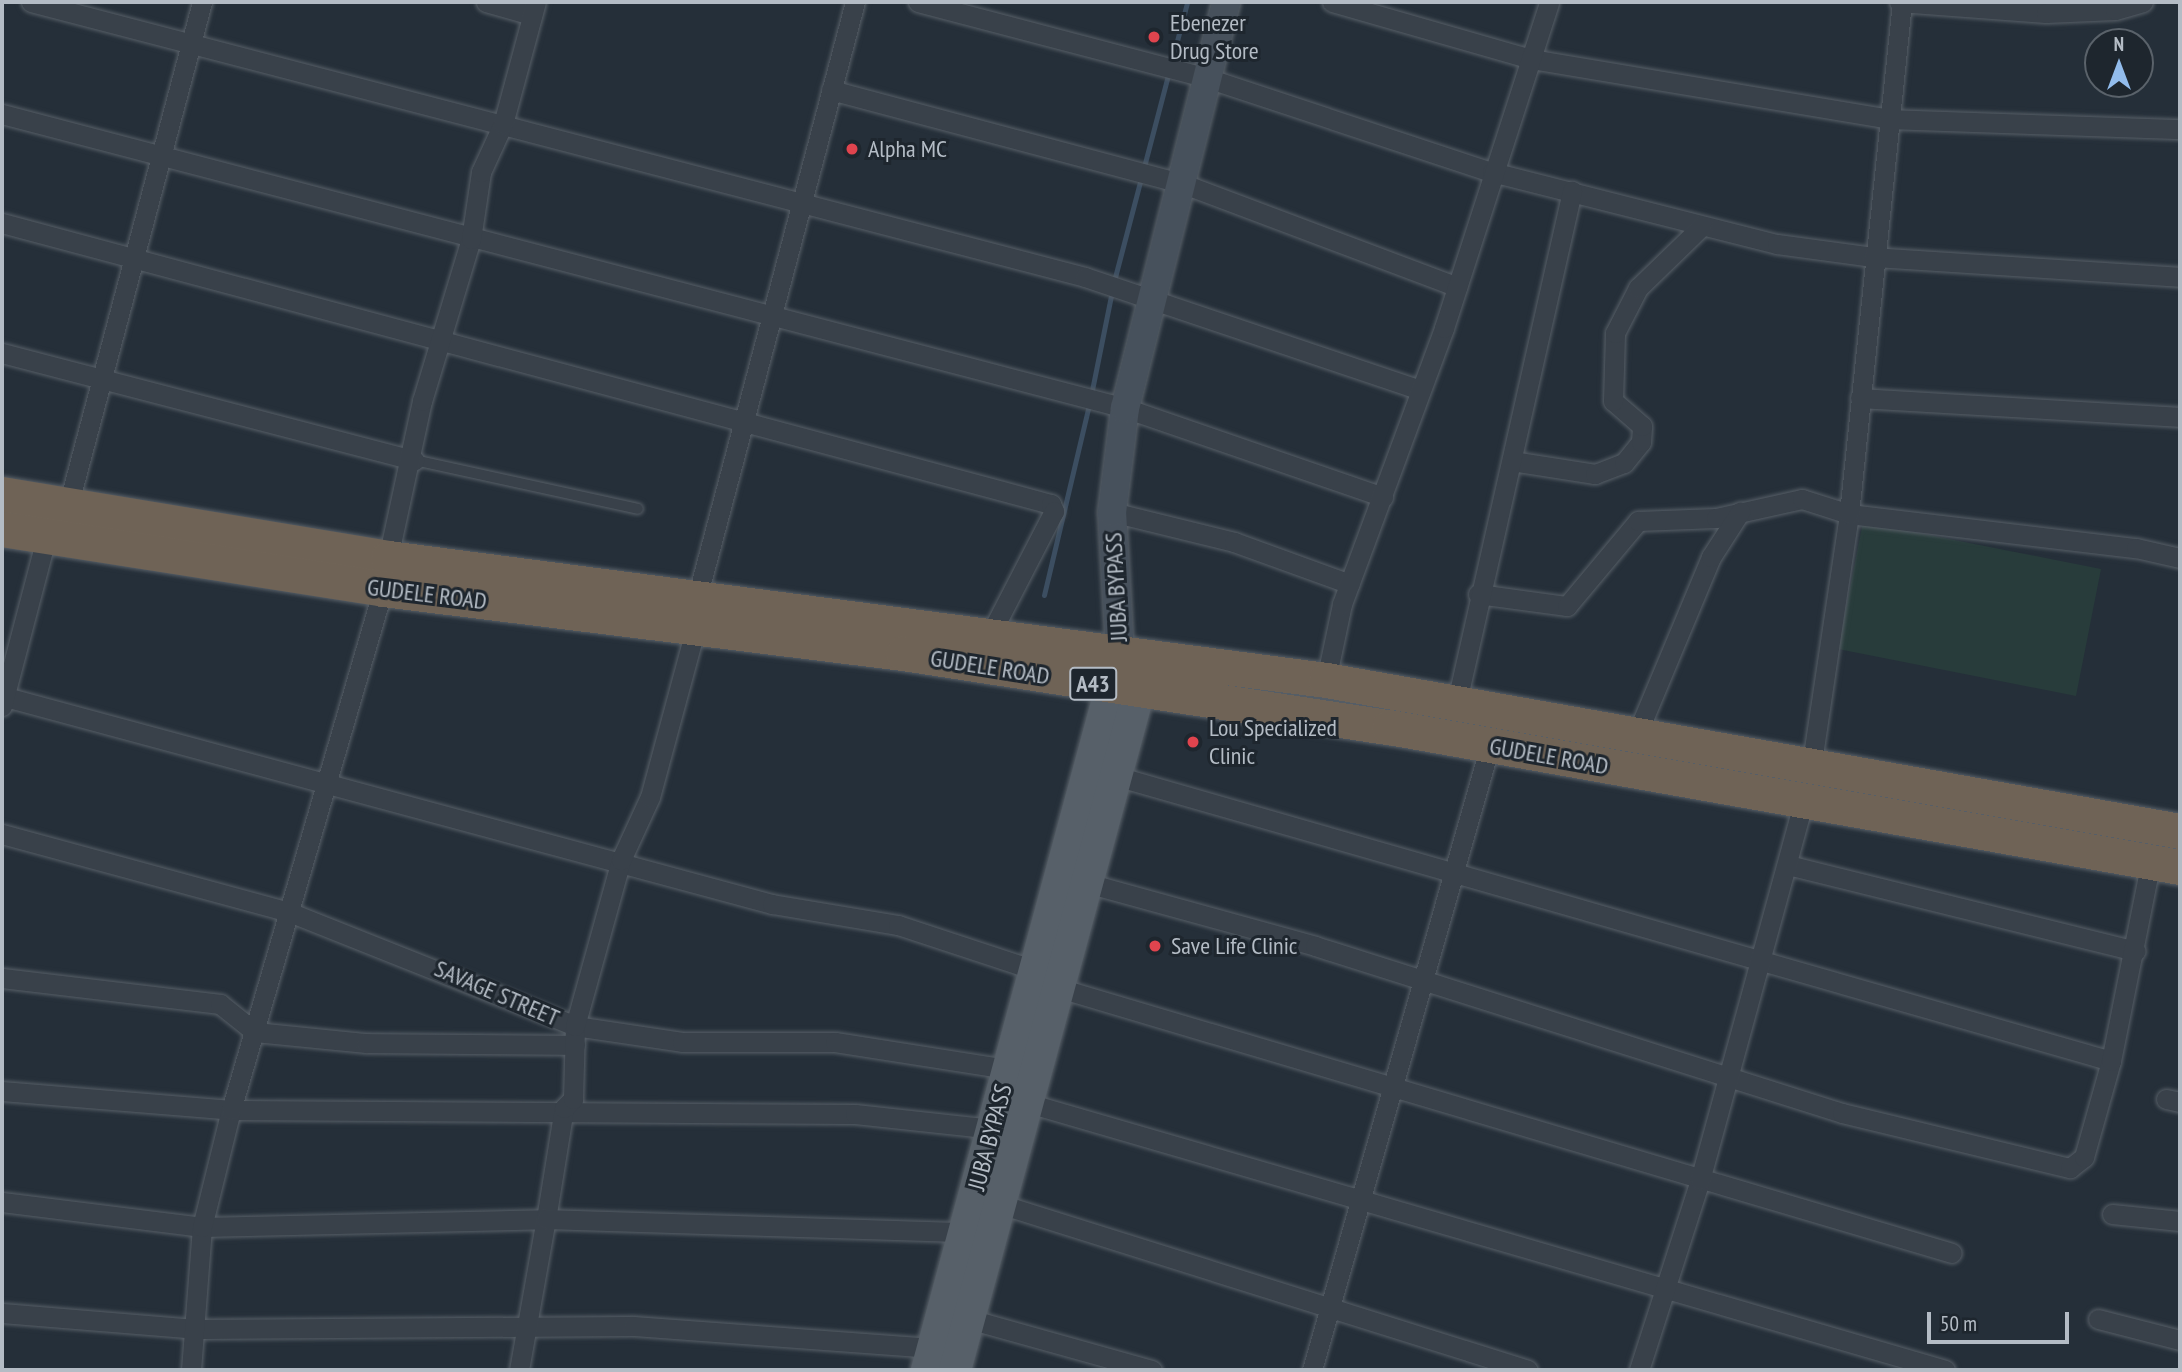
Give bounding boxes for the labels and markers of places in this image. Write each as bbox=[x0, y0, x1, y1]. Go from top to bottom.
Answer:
place label: Ebenezer Drug Store bbox=[1170, 9, 1259, 65]
marker: Ebenezer Drug Store bbox=[1144, 27, 1164, 47]
place label: Alpha MC bbox=[868, 135, 947, 163]
marker: Alpha MC bbox=[842, 139, 862, 159]
place label: Lou Specialized Clinic bbox=[1209, 714, 1337, 770]
marker: Lou Specialized Clinic bbox=[1183, 732, 1203, 752]
place label: Save Life Clinic bbox=[1171, 932, 1297, 960]
marker: Save Life Clinic bbox=[1145, 936, 1165, 956]

